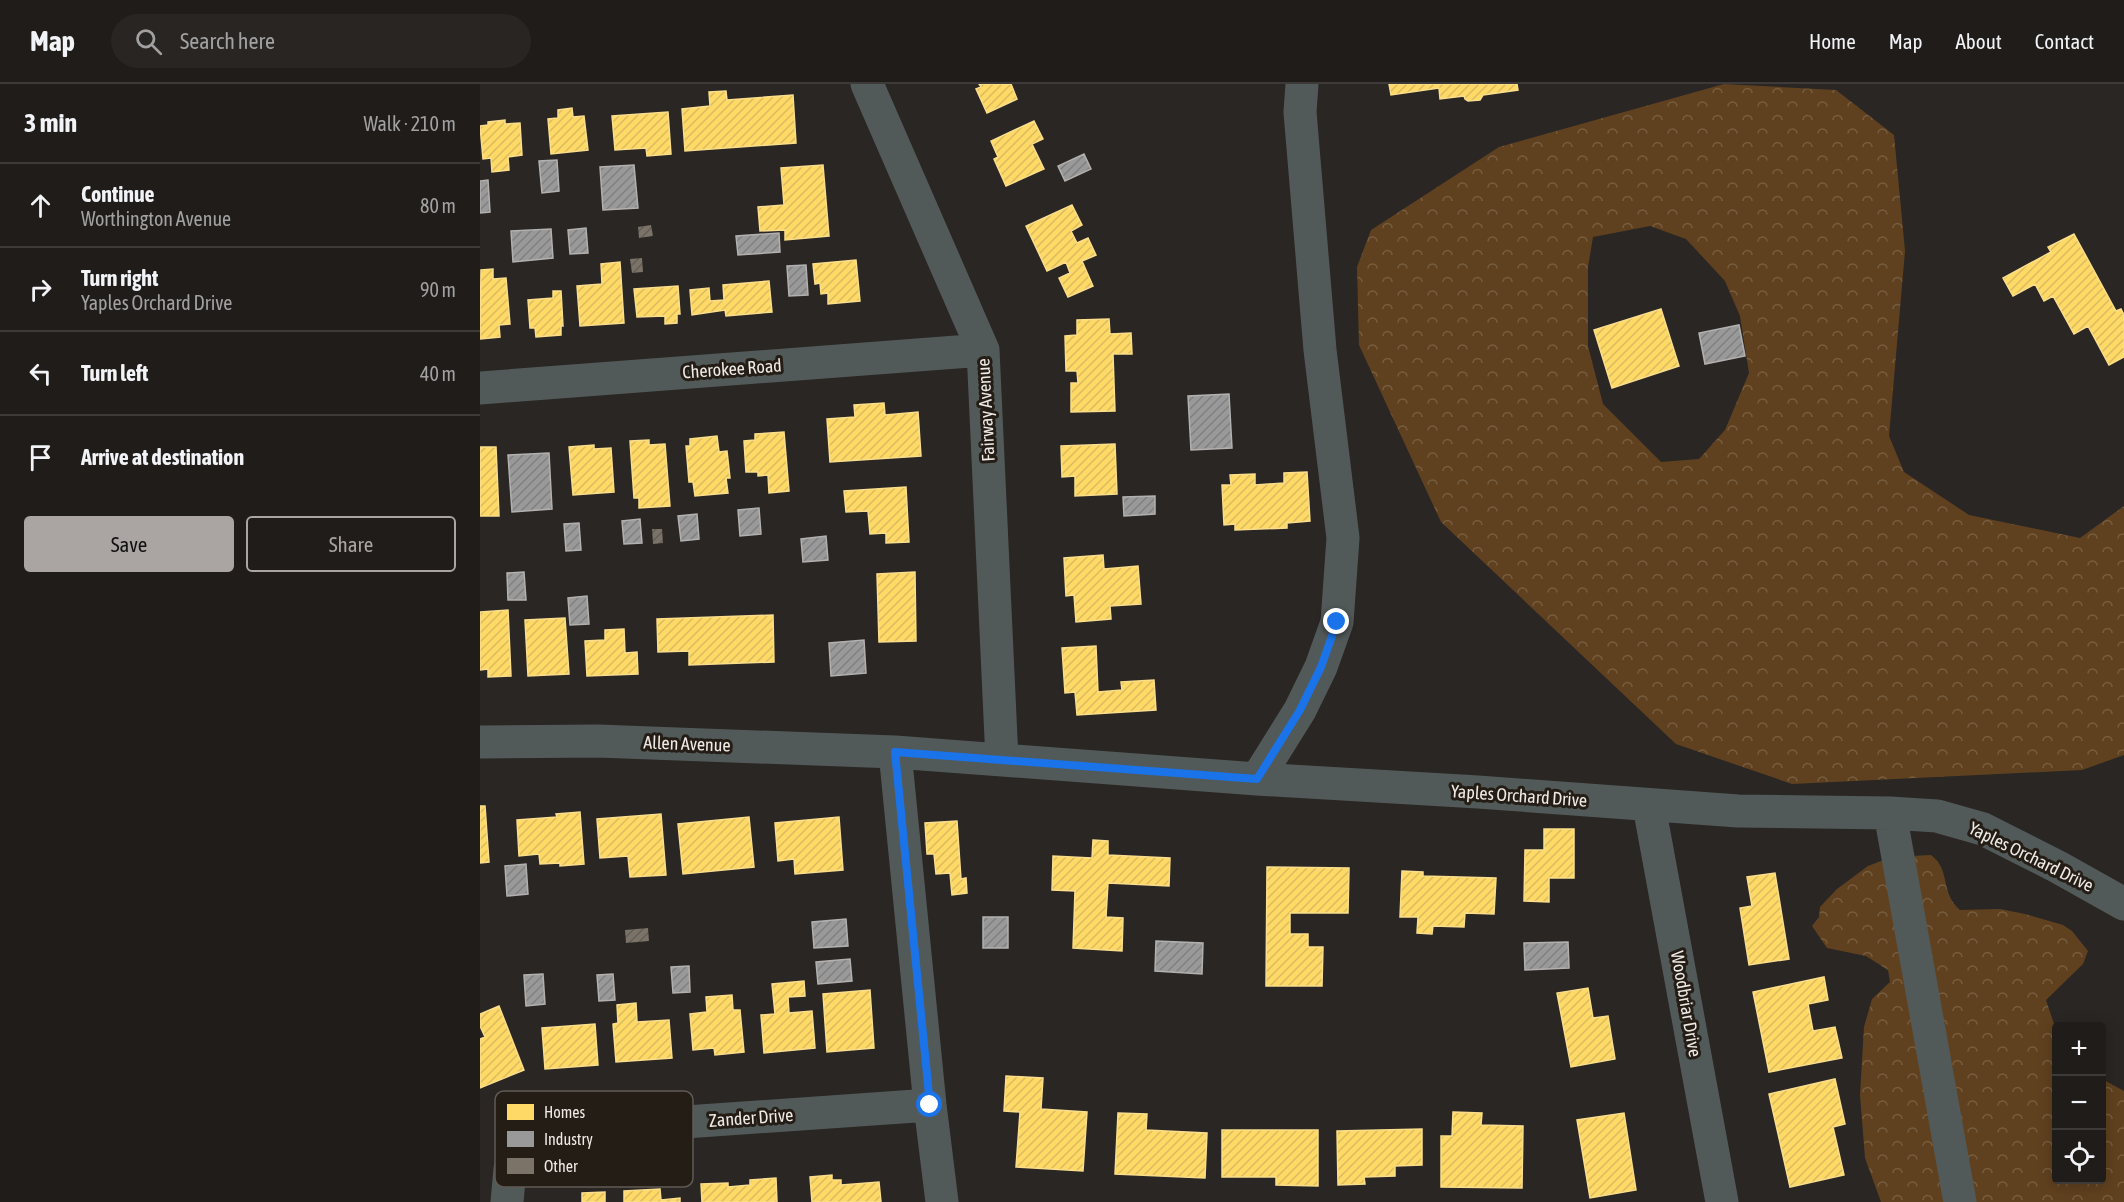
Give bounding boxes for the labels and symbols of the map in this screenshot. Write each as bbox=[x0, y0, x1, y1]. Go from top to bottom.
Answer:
street label: Cherokee Road bbox=[682, 355, 782, 382]
street label: Fairway Avenue bbox=[972, 358, 999, 462]
route end bbox=[1323, 608, 1349, 634]
street label: Allen Avenue bbox=[643, 731, 731, 756]
street label: Yaples Orchard Drive bbox=[1450, 780, 1588, 811]
street label: Yaples Orchard Drive bbox=[1965, 817, 2097, 896]
street label: Woodbriar Drive bbox=[1667, 949, 1706, 1058]
legend bbox=[495, 1091, 693, 1187]
route start bbox=[916, 1091, 942, 1117]
text: Homes bbox=[544, 1103, 586, 1121]
street label: Zander Drive bbox=[708, 1104, 794, 1131]
text: Industry bbox=[544, 1130, 593, 1149]
text: Other bbox=[544, 1157, 578, 1175]

